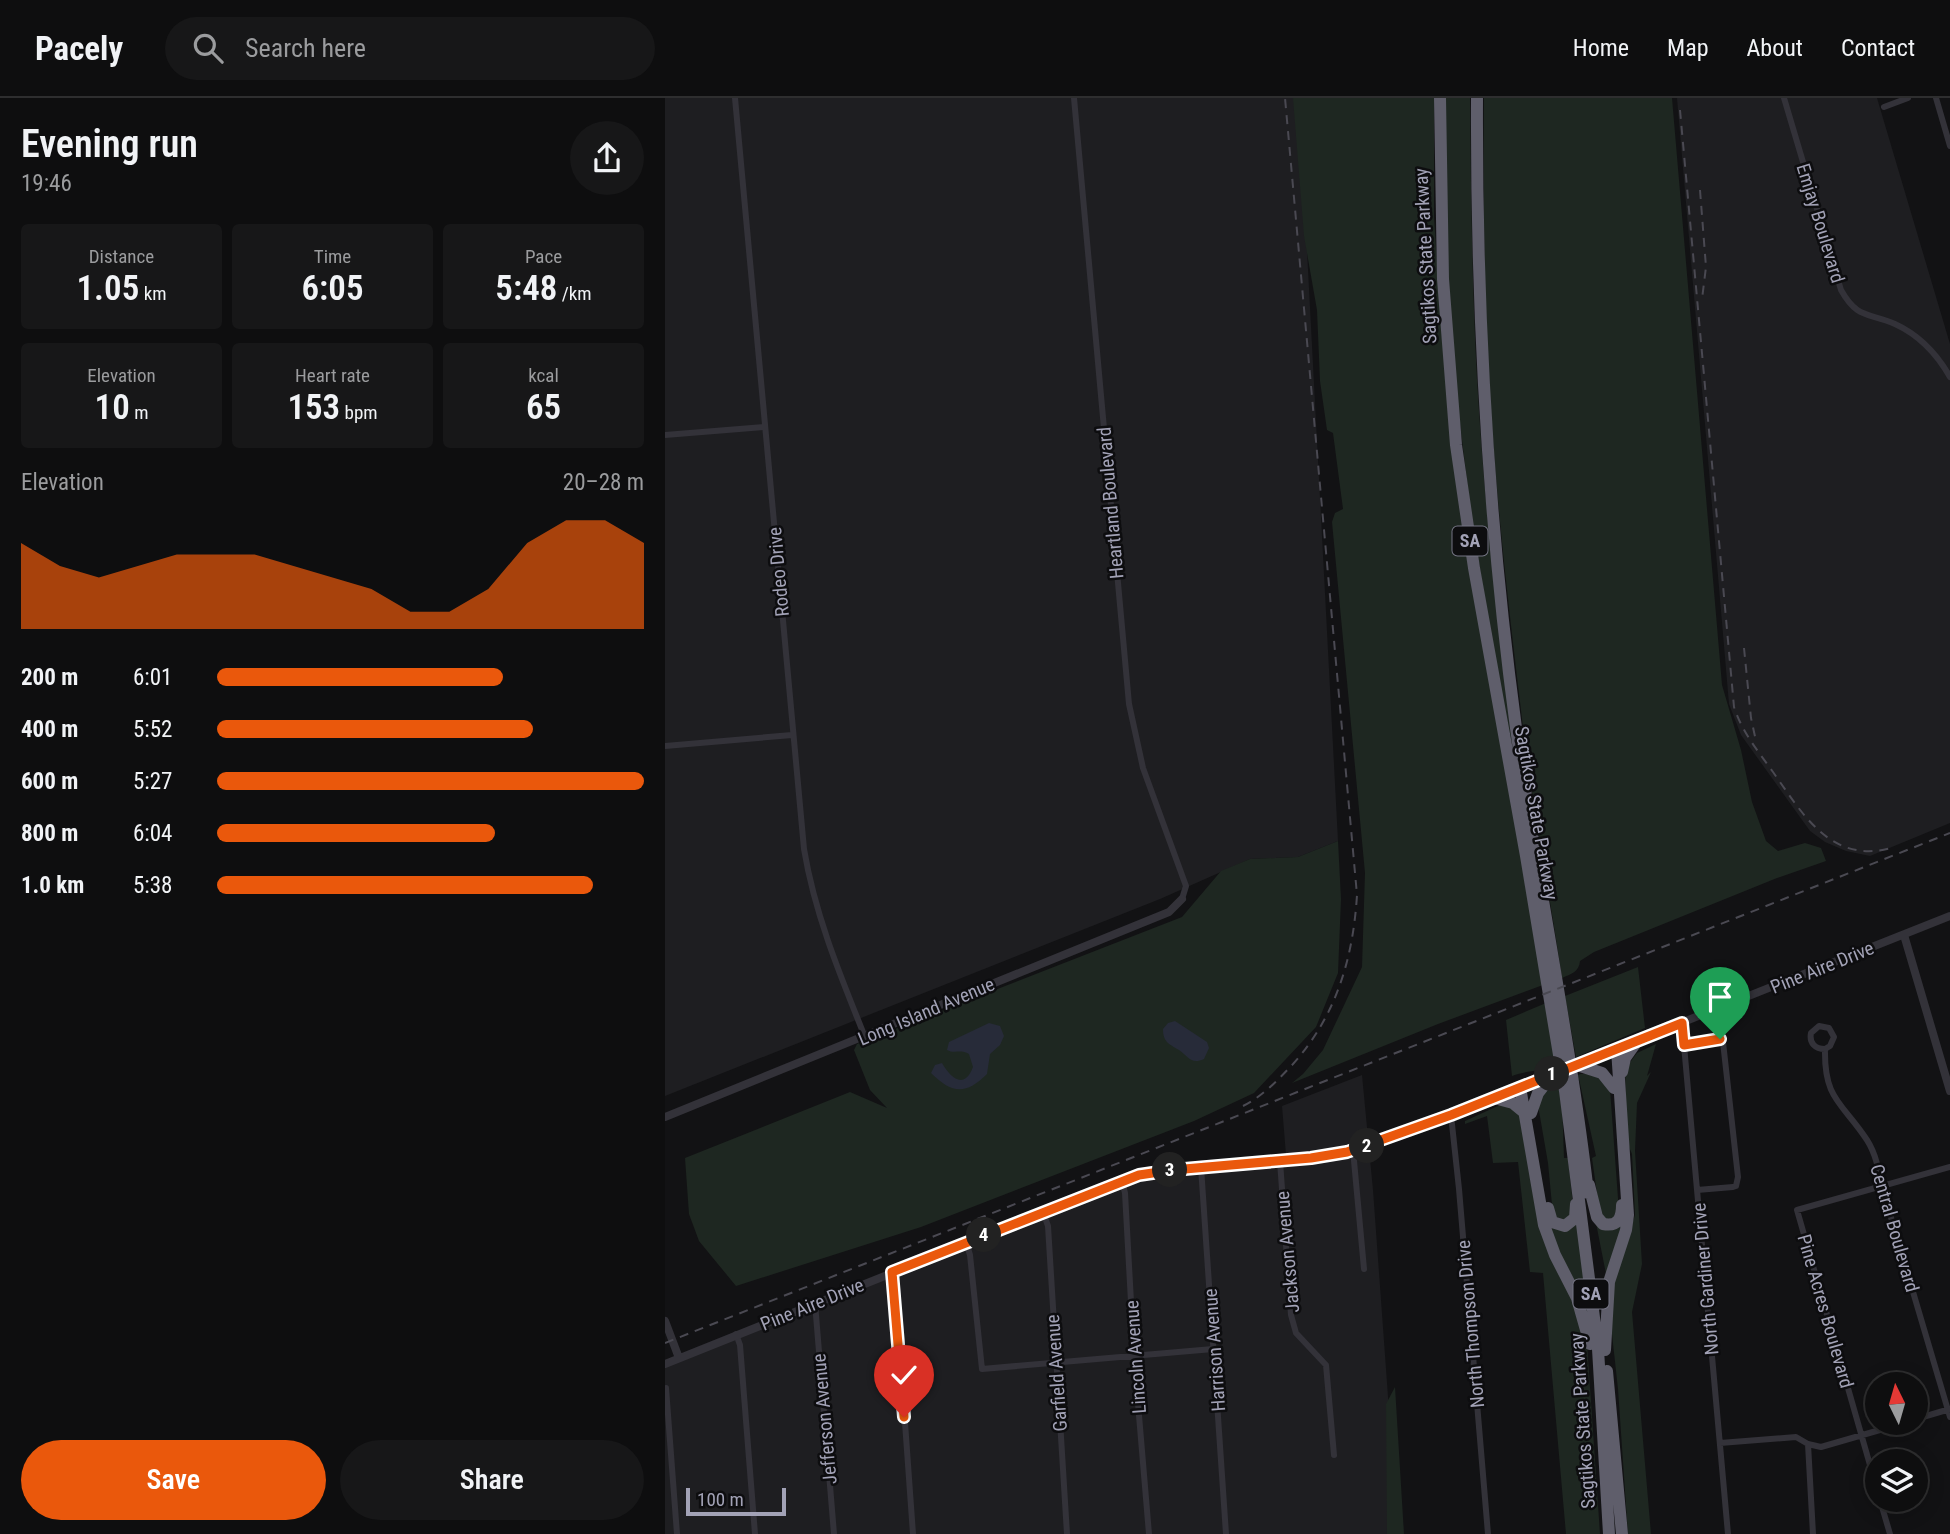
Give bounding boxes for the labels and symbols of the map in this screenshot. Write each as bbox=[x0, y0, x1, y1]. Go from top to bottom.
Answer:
street label: Emjay Boulevard bbox=[1791, 161, 1850, 286]
street label: Sagtikos State Parkway bbox=[1409, 167, 1442, 344]
street label: Heartland Boulevard bbox=[1092, 426, 1129, 580]
street label: Rodeo Drive bbox=[763, 526, 794, 618]
road number: SA bbox=[1453, 526, 1487, 556]
street label: Sagtikos State Parkway bbox=[1510, 724, 1563, 902]
street label: Pine Aire Drive bbox=[1767, 936, 1877, 999]
pin bbox=[1690, 967, 1750, 1039]
street label: Long Island Avenue bbox=[854, 972, 998, 1051]
pin: 1 bbox=[1535, 1056, 1569, 1091]
pin: 2 bbox=[1349, 1128, 1385, 1164]
pin: 3 bbox=[1153, 1152, 1187, 1188]
street label: Central Boulevard bbox=[1865, 1161, 1924, 1295]
street label: Jackson Avenue bbox=[1271, 1190, 1304, 1314]
street label: North Gardiner Drive bbox=[1687, 1202, 1724, 1356]
pin: 4 bbox=[967, 1218, 1001, 1252]
street label: Pine Acres Boulevard bbox=[1793, 1232, 1858, 1391]
street label: North Thompson Drive bbox=[1452, 1239, 1489, 1409]
street label: Pine Aire Drive bbox=[757, 1273, 867, 1336]
road number: SA bbox=[1573, 1280, 1609, 1308]
street label: Harrison Avenue bbox=[1199, 1288, 1230, 1412]
street label: Lincoln Avenue bbox=[1120, 1299, 1151, 1414]
street label: Garfield Avenue bbox=[1041, 1314, 1072, 1432]
street label: Sagtikos State Parkway bbox=[1565, 1332, 1600, 1510]
pin bbox=[874, 1345, 934, 1417]
street label: Jefferson Avenue bbox=[807, 1353, 842, 1485]
north arrow bbox=[1865, 1372, 1929, 1435]
scale bar bbox=[686, 1485, 786, 1517]

